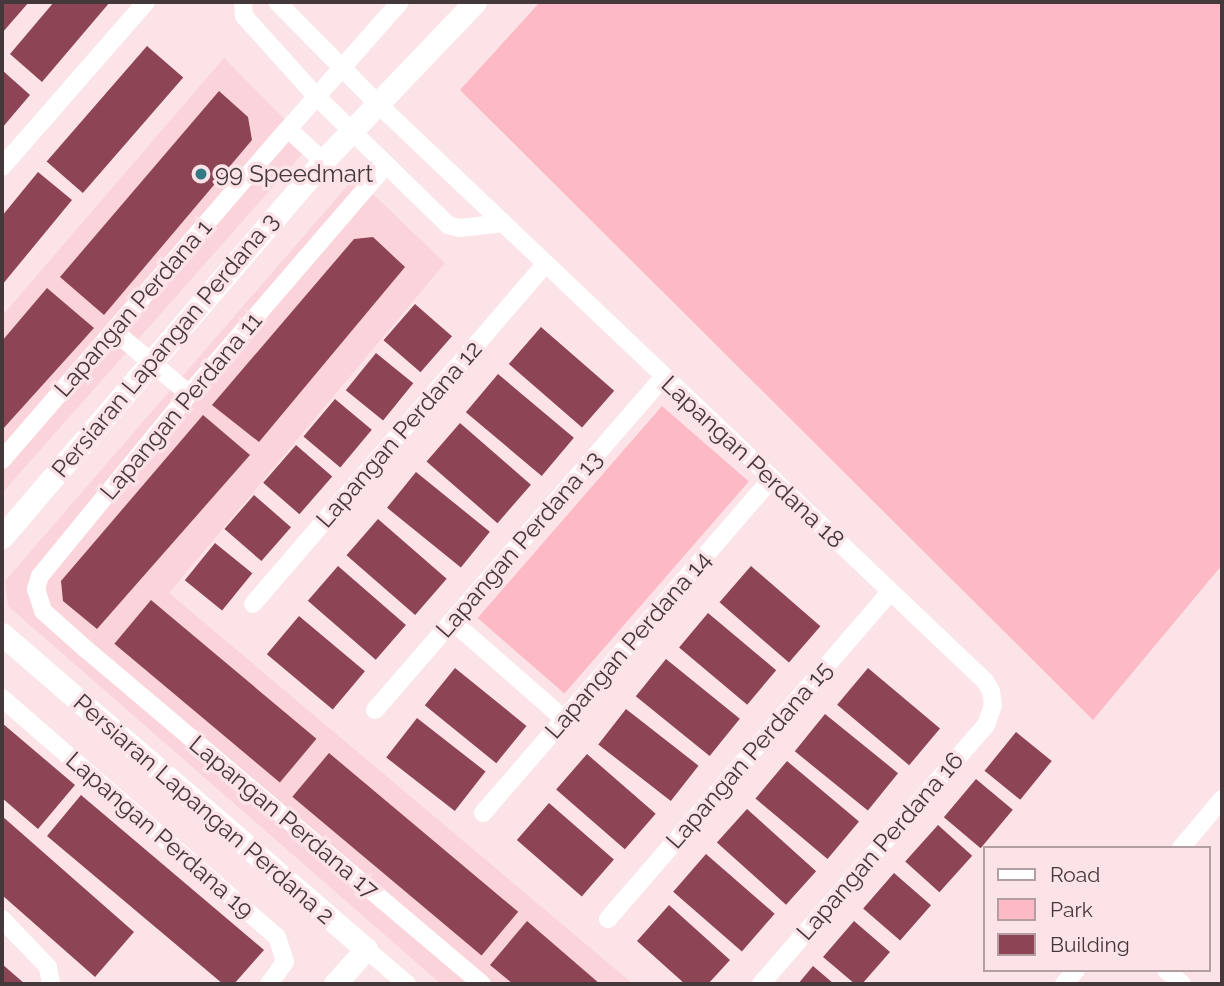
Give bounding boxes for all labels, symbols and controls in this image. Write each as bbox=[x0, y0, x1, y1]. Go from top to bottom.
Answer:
place label: 99 Speedmart bbox=[215, 160, 373, 188]
marker: 99 Speedmart bbox=[193, 166, 209, 182]
street label: Persiaran Lapangan Perdana 3 bbox=[46, 207, 284, 483]
street label: Lapangan Perdana 1 bbox=[48, 214, 218, 402]
street label: Lapangan Perdana 11 bbox=[94, 307, 268, 505]
street label: Lapangan Perdana 12 bbox=[310, 335, 488, 533]
street label: Lapangan Perdana 18 bbox=[656, 370, 850, 554]
street label: Lapangan Perdana 13 bbox=[430, 445, 608, 643]
street label: Lapangan Perdana 14 bbox=[539, 546, 717, 744]
street label: Lapangan Perdana 15 bbox=[660, 656, 838, 854]
street label: Persiaran Lapangan Perdana 2 bbox=[68, 688, 340, 930]
street label: Lapangan Perdana 17 bbox=[184, 729, 384, 905]
street label: Lapangan Perdana 19 bbox=[60, 746, 260, 924]
street label: Lapangan Perdana 16 bbox=[790, 746, 970, 946]
legend bbox=[982, 846, 1210, 972]
text: Road bbox=[1050, 862, 1100, 887]
text: Park bbox=[1050, 897, 1093, 922]
text: Building bbox=[1050, 932, 1130, 957]

